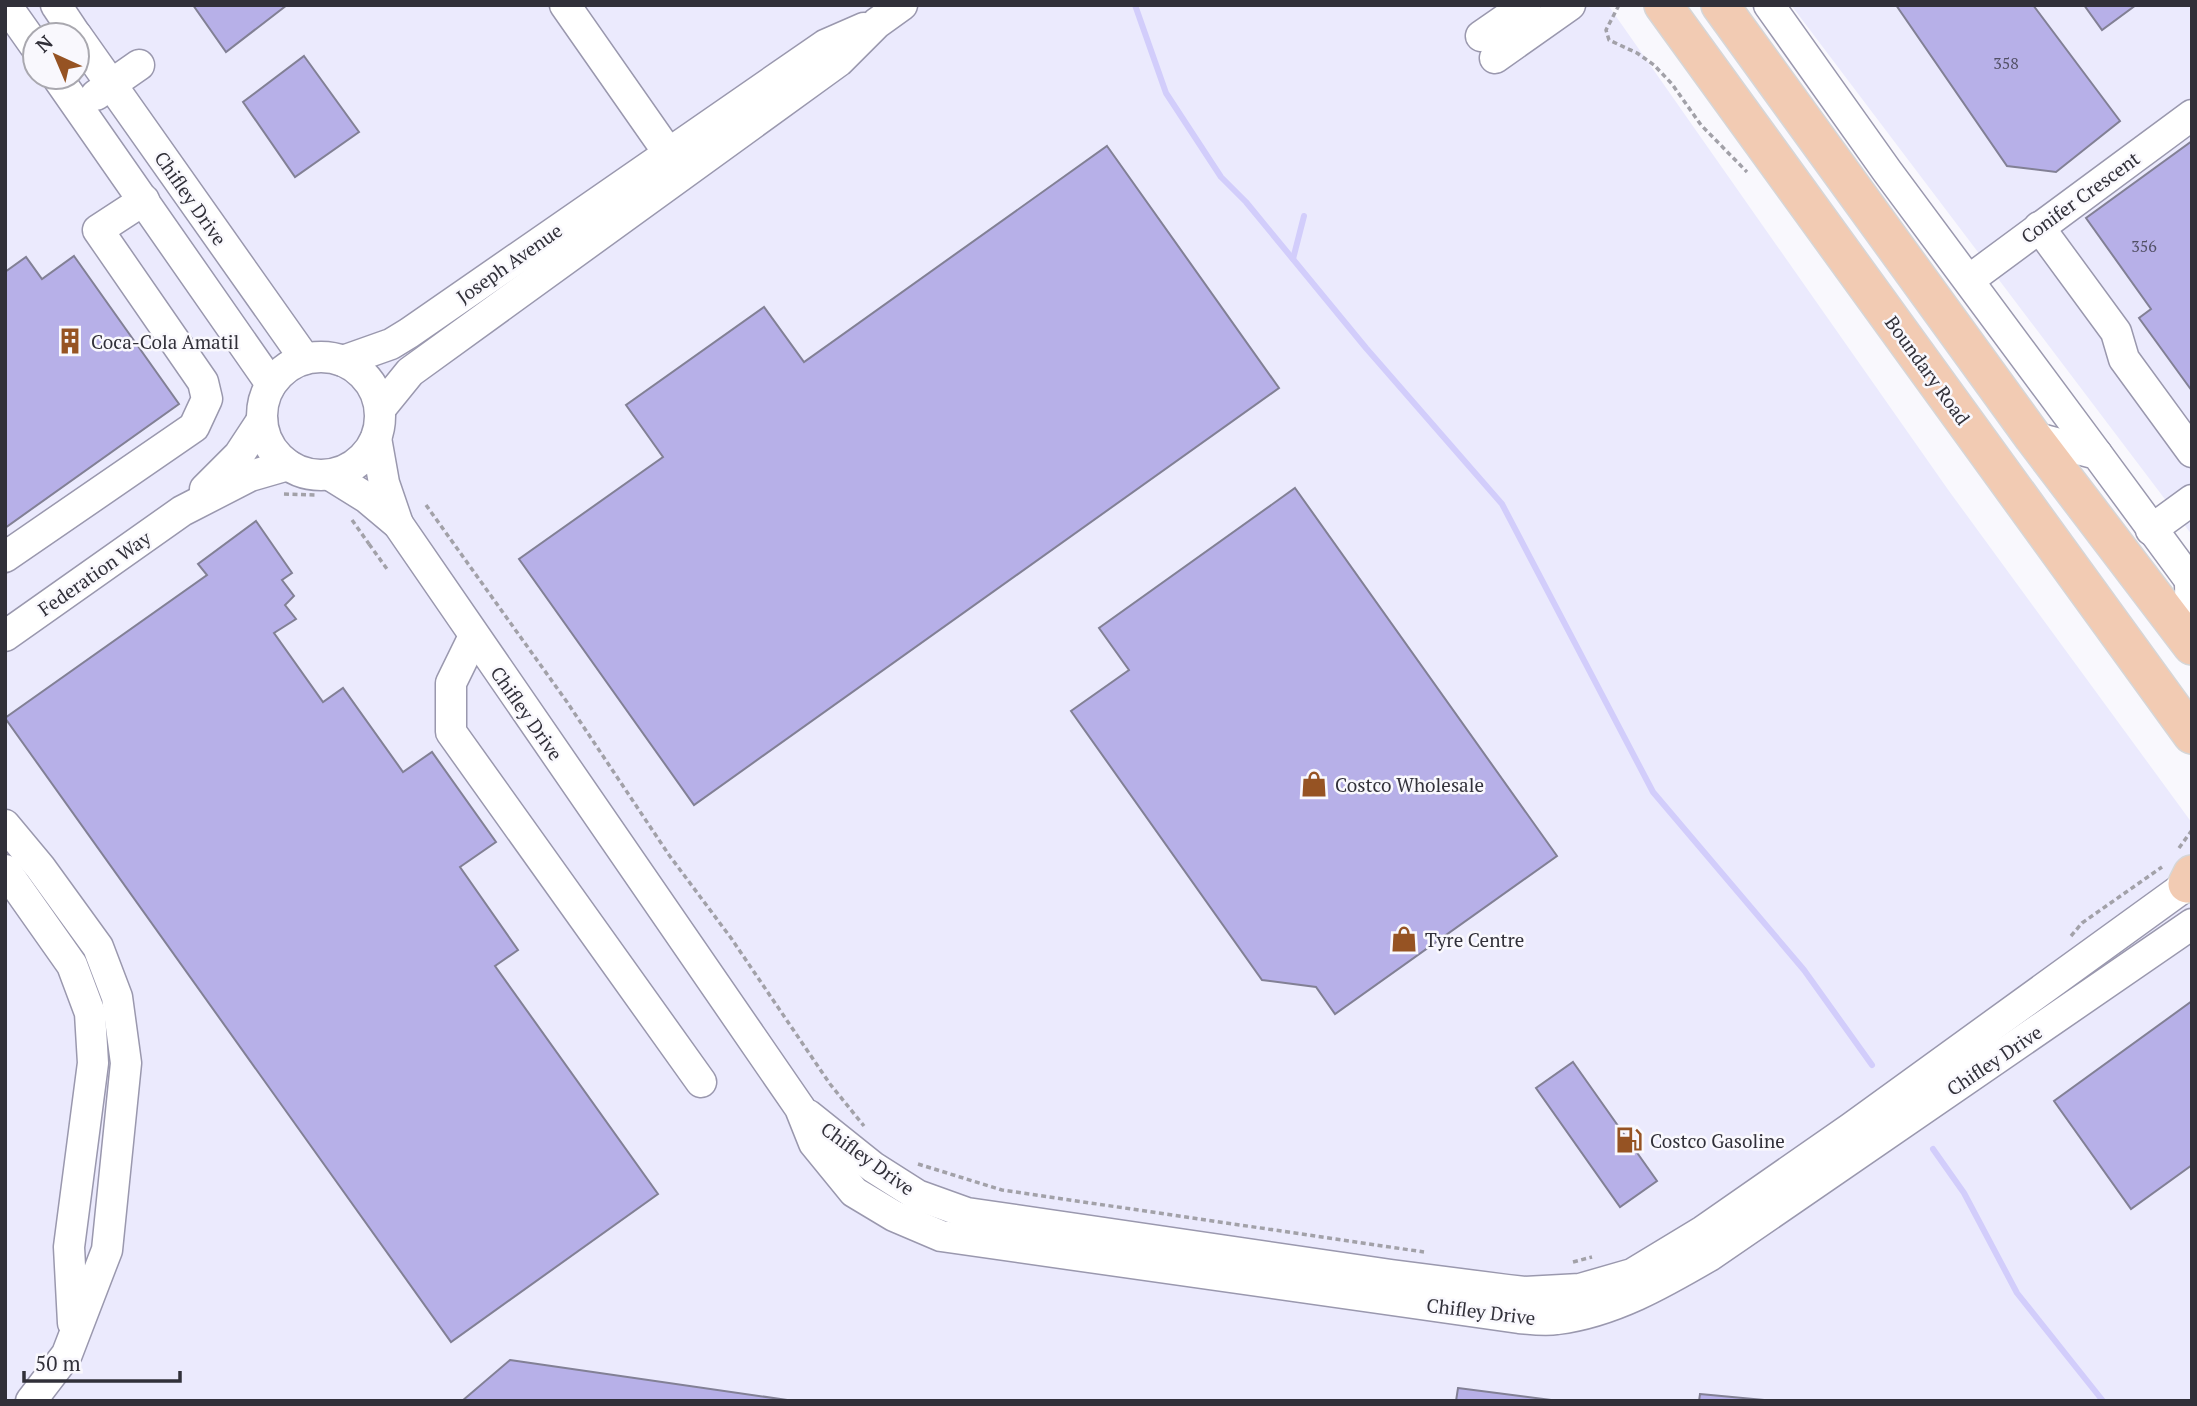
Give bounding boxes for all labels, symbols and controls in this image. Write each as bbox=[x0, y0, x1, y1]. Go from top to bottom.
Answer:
north arrow bbox=[21, 21, 91, 91]
text: N bbox=[30, 29, 58, 57]
house number: 358 bbox=[1993, 52, 2019, 74]
street label: Chifley Drive bbox=[149, 146, 233, 250]
street label: Conifer Crescent bbox=[2016, 146, 2144, 248]
street label: Joseph Avenue bbox=[451, 217, 567, 309]
house number: 356 bbox=[2131, 235, 2157, 257]
street label: Boundary Road bbox=[1880, 311, 1976, 430]
building icon: Coca-Cola Amatil bbox=[55, 326, 85, 356]
place label: Coca-Cola Amatil bbox=[91, 329, 239, 354]
street label: Federation Way bbox=[33, 525, 155, 621]
street label: Chifley Drive bbox=[485, 661, 569, 765]
shop icon: Costco Wholesale bbox=[1299, 769, 1329, 799]
place label: Costco Wholesale bbox=[1335, 772, 1484, 797]
shop icon: Tyre Centre bbox=[1389, 924, 1419, 954]
place label: Tyre Centre bbox=[1425, 927, 1524, 952]
street label: Chifley Drive bbox=[1942, 1019, 2046, 1101]
street label: Chifley Drive bbox=[816, 1116, 920, 1200]
fuel station icon: Costco Gasoline bbox=[1614, 1125, 1644, 1155]
place label: Costco Gasoline bbox=[1650, 1128, 1785, 1153]
street label: Chifley Drive bbox=[1425, 1292, 1537, 1330]
scale bar bbox=[24, 1340, 180, 1384]
text: 50 m bbox=[35, 1349, 81, 1377]

